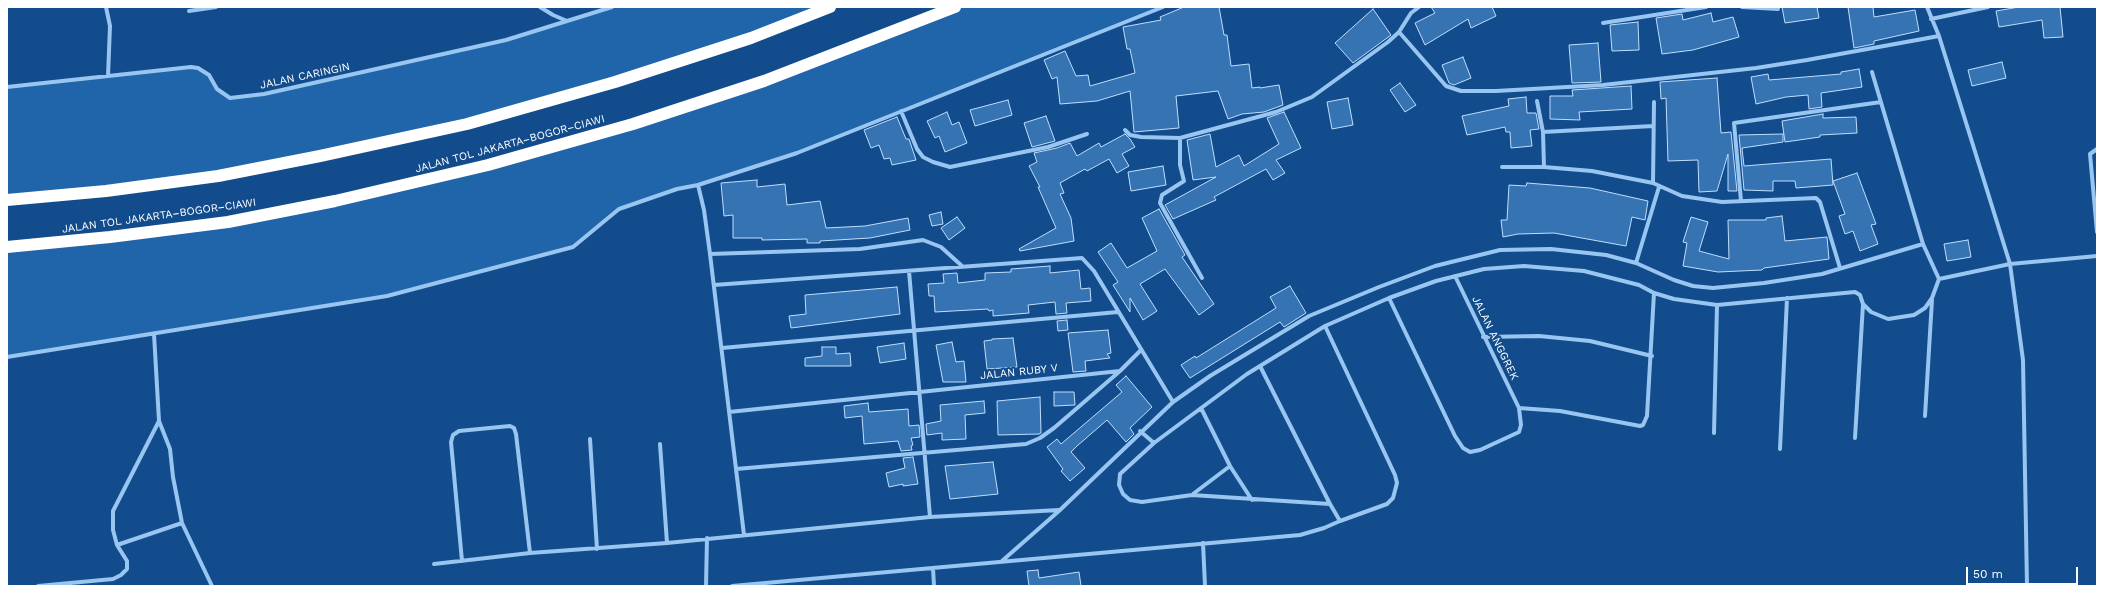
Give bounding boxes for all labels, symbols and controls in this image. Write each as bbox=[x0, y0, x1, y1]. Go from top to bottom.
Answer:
street label: JALAN CARINGIN bbox=[259, 60, 351, 92]
street label: JALAN TOL JAKARTA–BOGOR–CIAWI bbox=[414, 112, 606, 176]
street label: JALAN TOL JAKARTA–BOGOR–CIAWI bbox=[61, 196, 257, 236]
street label: JALAN ANGGREK bbox=[1469, 294, 1521, 382]
street label: JALAN RUBY V bbox=[979, 361, 1059, 383]
scale bar bbox=[1968, 559, 2080, 585]
text: 50 m bbox=[1973, 567, 2003, 581]

